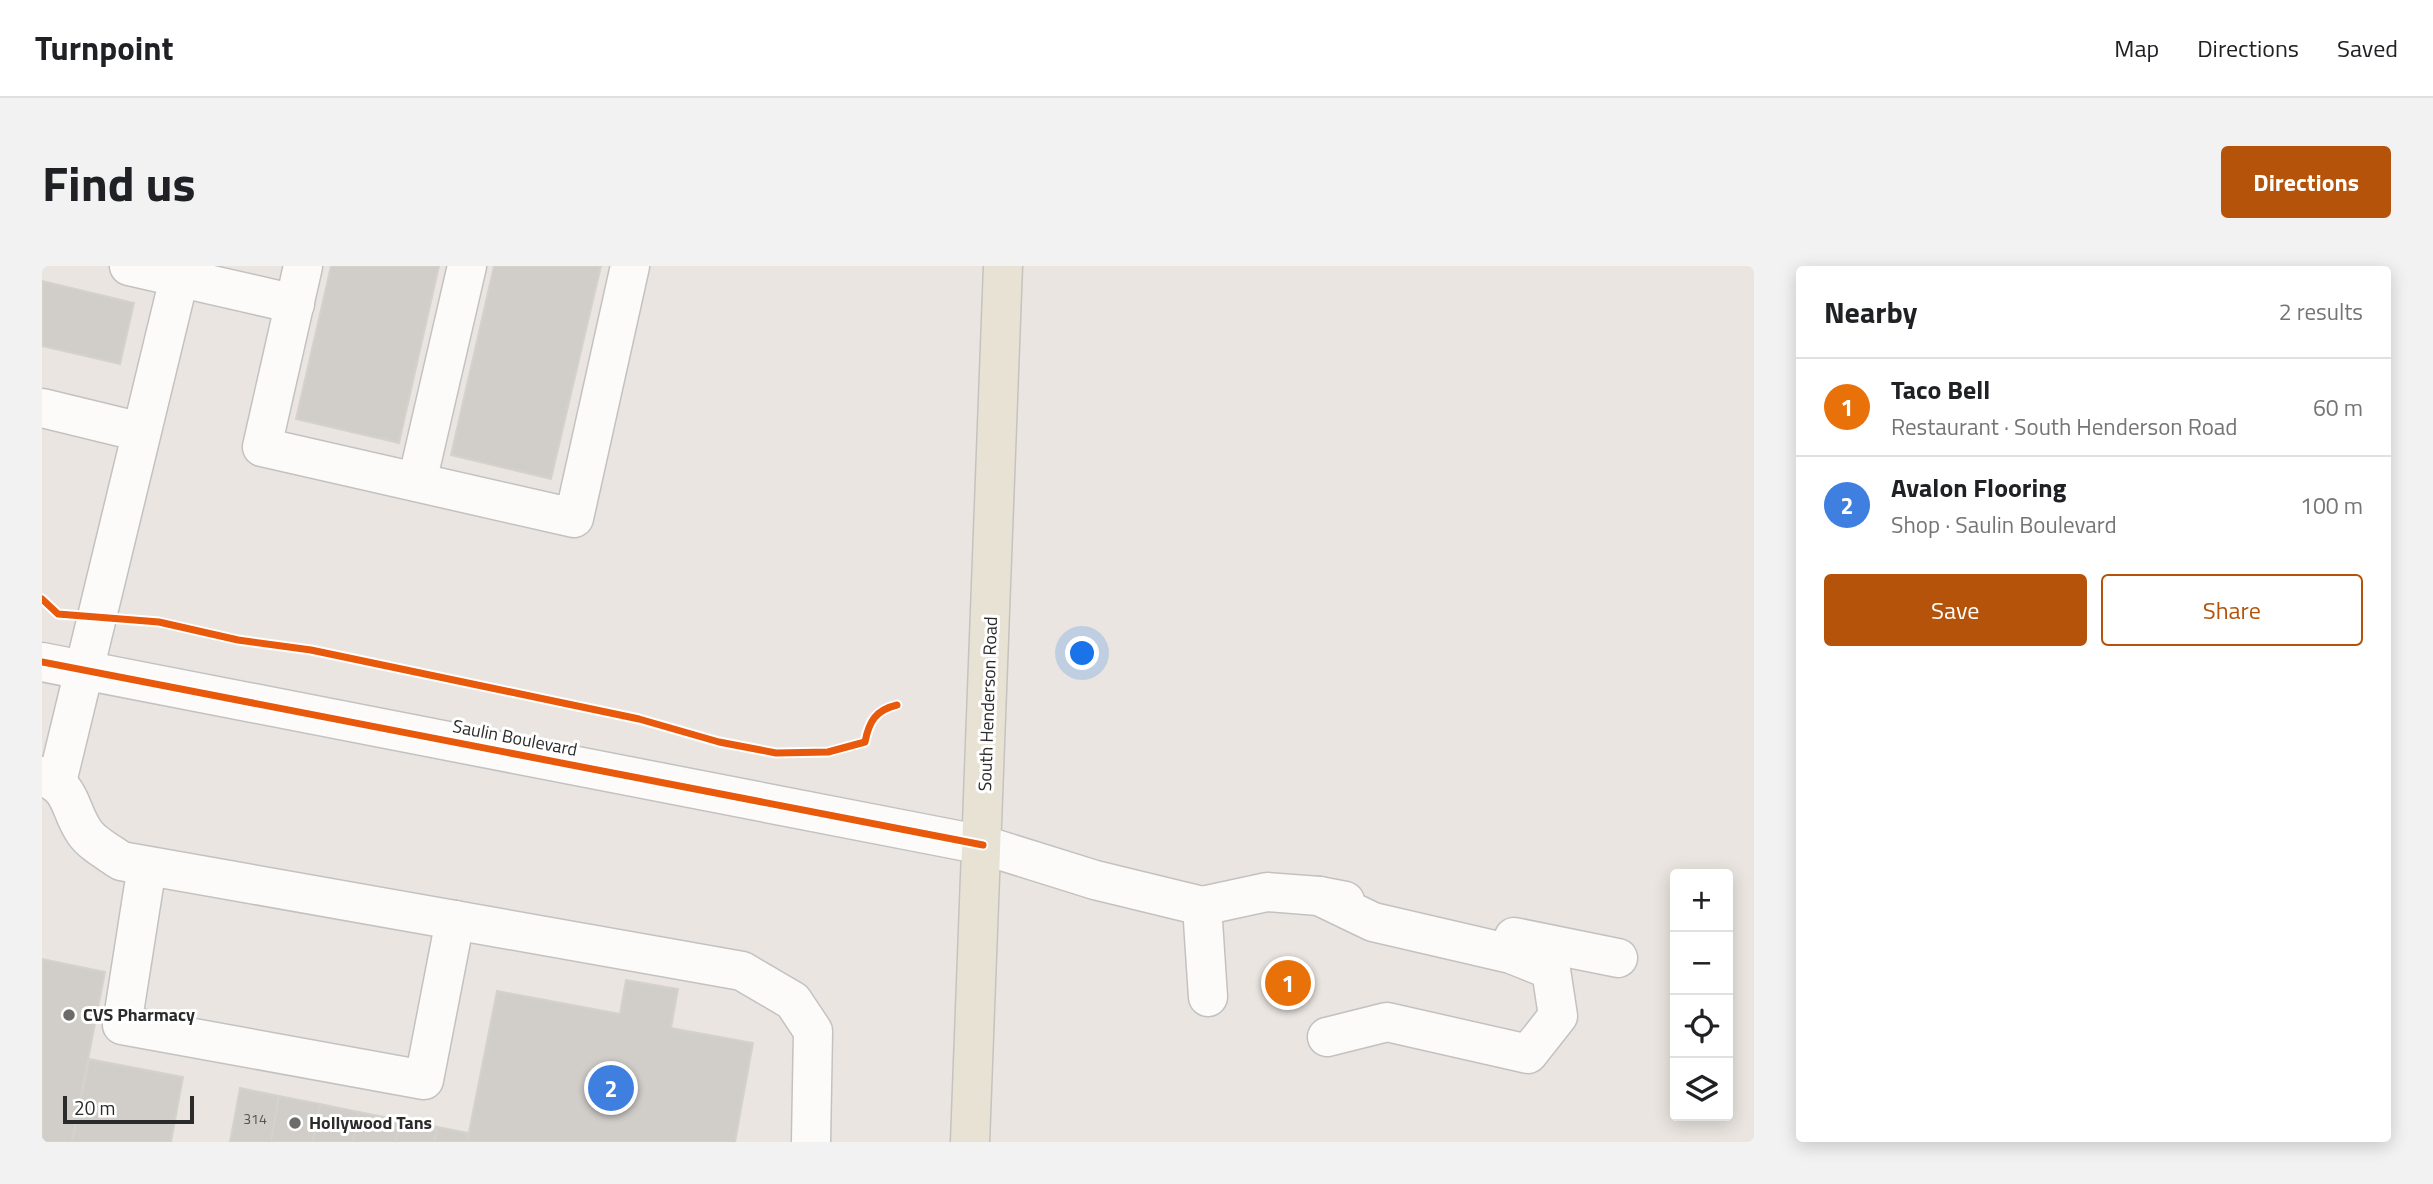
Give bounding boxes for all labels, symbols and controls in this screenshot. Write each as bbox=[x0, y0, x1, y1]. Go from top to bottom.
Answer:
text: Turnpoint bbox=[35, 23, 174, 73]
text: Map bbox=[2114, 30, 2159, 66]
text: Directions bbox=[2197, 30, 2299, 66]
text: Saved bbox=[2337, 30, 2398, 66]
text: Find us bbox=[42, 145, 196, 220]
button: Directions bbox=[2221, 146, 2391, 218]
text: Nearby bbox=[1824, 289, 1917, 335]
text: 2 results bbox=[2279, 294, 2363, 329]
text: Taco Bell bbox=[1891, 370, 1990, 409]
text: 1 bbox=[1841, 390, 1853, 425]
text: 60 m bbox=[2313, 390, 2363, 425]
text: Restaurant · South Henderson Road bbox=[1891, 409, 2238, 444]
text: Avalon Flooring bbox=[1891, 468, 2066, 507]
text: 2 bbox=[1841, 488, 1853, 523]
text: 100 m bbox=[2300, 488, 2363, 523]
text: Shop · Saulin Boulevard bbox=[1891, 507, 2117, 542]
button: Save bbox=[1824, 574, 2087, 646]
button: Share bbox=[2101, 574, 2363, 646]
street label: South Henderson Road bbox=[971, 616, 1004, 792]
your location bbox=[1065, 636, 1099, 670]
street label: Saulin Boulevard bbox=[451, 712, 580, 763]
map controls bbox=[1670, 869, 1733, 1121]
button: + bbox=[1670, 869, 1733, 932]
button: − bbox=[1670, 932, 1733, 995]
pin: 1 bbox=[1265, 957, 1311, 1009]
button: locate bbox=[1670, 995, 1733, 1058]
place label: CVS Pharmacy bbox=[83, 1001, 195, 1028]
marker: CVS Pharmacy bbox=[61, 1007, 77, 1023]
button: layers bbox=[1670, 1058, 1733, 1121]
pin: 2 bbox=[588, 1062, 634, 1114]
scale bar bbox=[63, 1093, 194, 1125]
text: 20 m bbox=[74, 1093, 115, 1122]
house number: 314 bbox=[243, 1108, 267, 1129]
place label: Hollywood Tans bbox=[309, 1109, 432, 1136]
marker: Hollywood Tans bbox=[287, 1115, 303, 1131]

